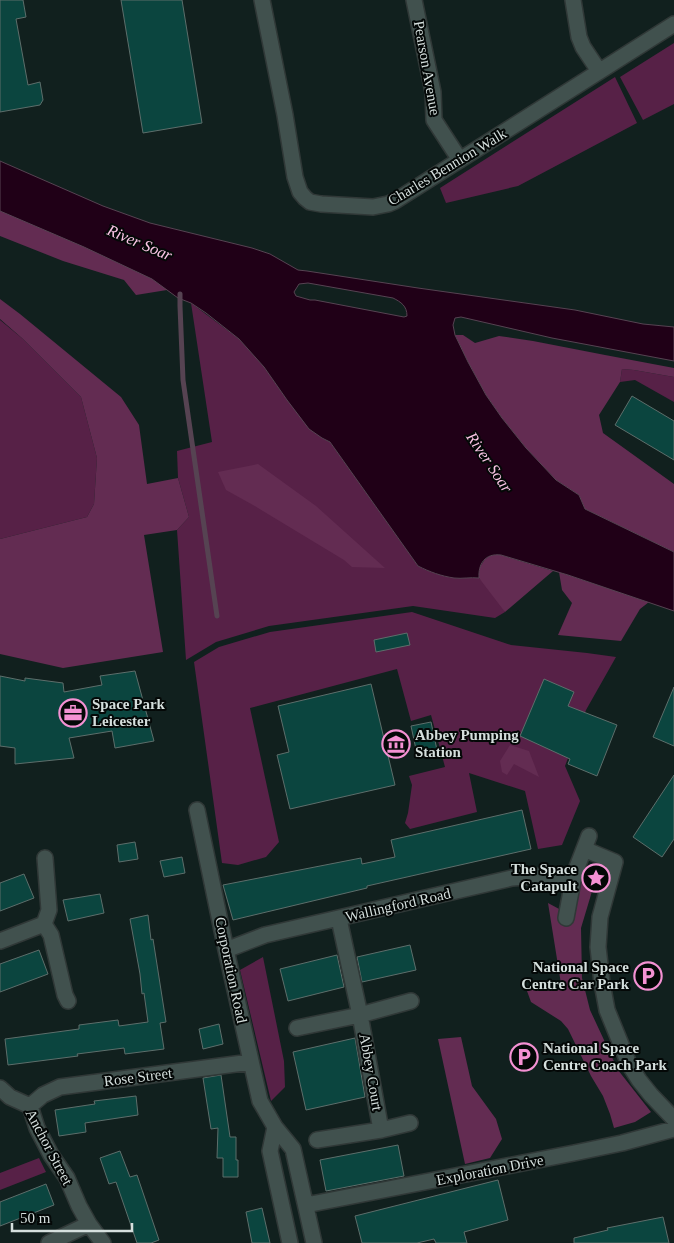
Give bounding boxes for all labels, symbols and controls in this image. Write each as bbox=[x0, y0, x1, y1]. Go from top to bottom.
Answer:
street label: Pearson Avenue bbox=[411, 19, 443, 117]
street label: Charles Bennion Walk bbox=[385, 125, 509, 209]
water label: River Soar bbox=[104, 221, 176, 264]
water label: River Soar bbox=[463, 428, 516, 496]
place label: Space Park Leicester bbox=[92, 696, 166, 729]
office icon: Space Park Leicester bbox=[58, 698, 88, 728]
place label: Abbey Pumping Station bbox=[415, 727, 519, 760]
museum icon: Abbey Pumping Station bbox=[381, 729, 411, 759]
place label: The Space Catapult bbox=[511, 861, 577, 894]
place icon: The Space Catapult bbox=[581, 863, 611, 893]
street label: Wallingford Road bbox=[344, 885, 453, 925]
street label: Corporation Road bbox=[212, 916, 250, 1025]
place label: National Space Centre Car Park bbox=[521, 959, 630, 992]
parking icon: National Space Centre Car Park bbox=[633, 961, 663, 991]
street label: Abbey Court bbox=[356, 1032, 386, 1113]
place label: National Space Centre Coach Park bbox=[543, 1040, 668, 1073]
parking icon: National Space Centre Coach Park bbox=[509, 1042, 539, 1072]
street label: Rose Street bbox=[103, 1065, 174, 1089]
street label: Anchor Street bbox=[22, 1106, 76, 1188]
street label: Exploration Drive bbox=[435, 1152, 545, 1188]
scale bar bbox=[12, 1200, 132, 1232]
text: 50 m bbox=[20, 1210, 51, 1226]

